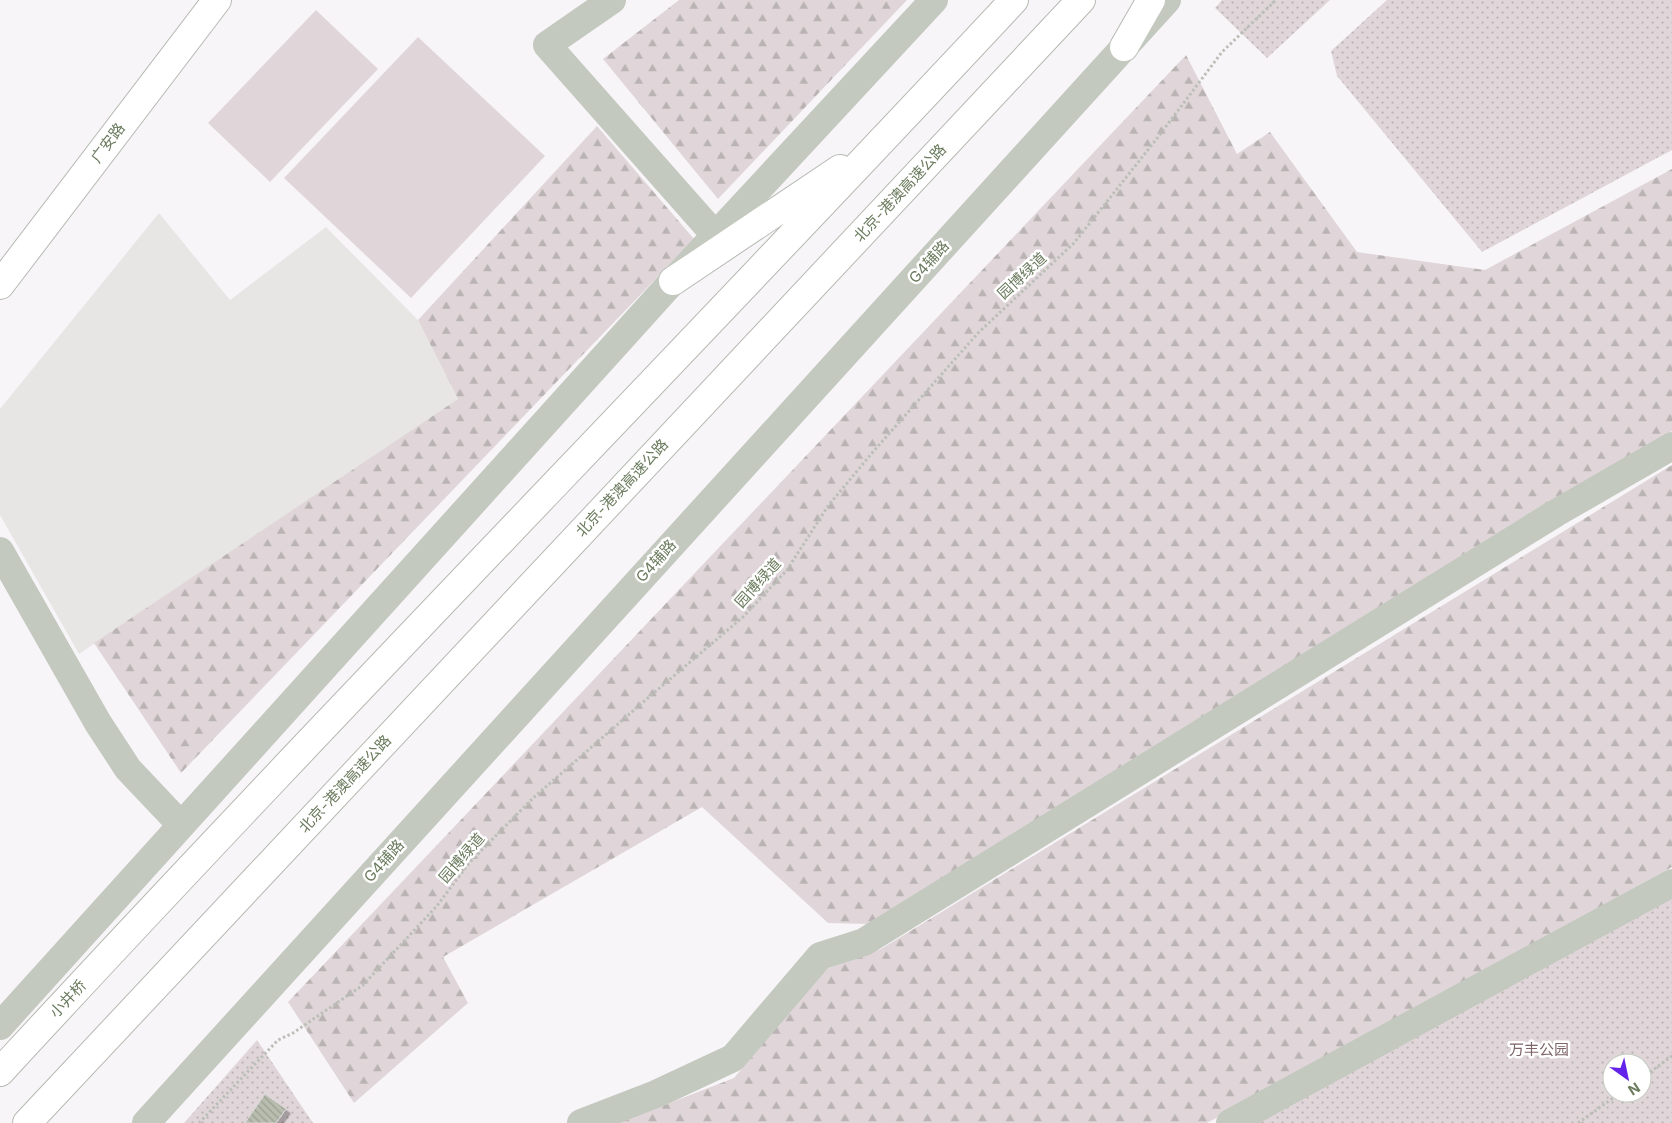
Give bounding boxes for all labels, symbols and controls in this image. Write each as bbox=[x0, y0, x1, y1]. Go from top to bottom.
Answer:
street label: 广安路 bbox=[86, 119, 129, 166]
street label: 北京-港澳高速公路 bbox=[849, 140, 950, 246]
street label: G4辅路 bbox=[905, 236, 953, 287]
street label: 园博绿道 bbox=[993, 248, 1050, 303]
street label: 北京-港澳高速公路 bbox=[571, 435, 672, 541]
street label: G4辅路 bbox=[632, 535, 680, 586]
street label: 园博绿道 bbox=[730, 554, 785, 611]
street label: 北京-港澳高速公路 bbox=[294, 731, 395, 837]
street label: 园博绿道 bbox=[435, 829, 488, 887]
street label: G4辅路 bbox=[360, 835, 408, 886]
street label: 小井桥 bbox=[45, 976, 90, 1022]
park label: 万丰公园 bbox=[1509, 1040, 1569, 1059]
north arrow bbox=[1602, 1053, 1652, 1103]
text: N bbox=[1625, 1079, 1643, 1099]

